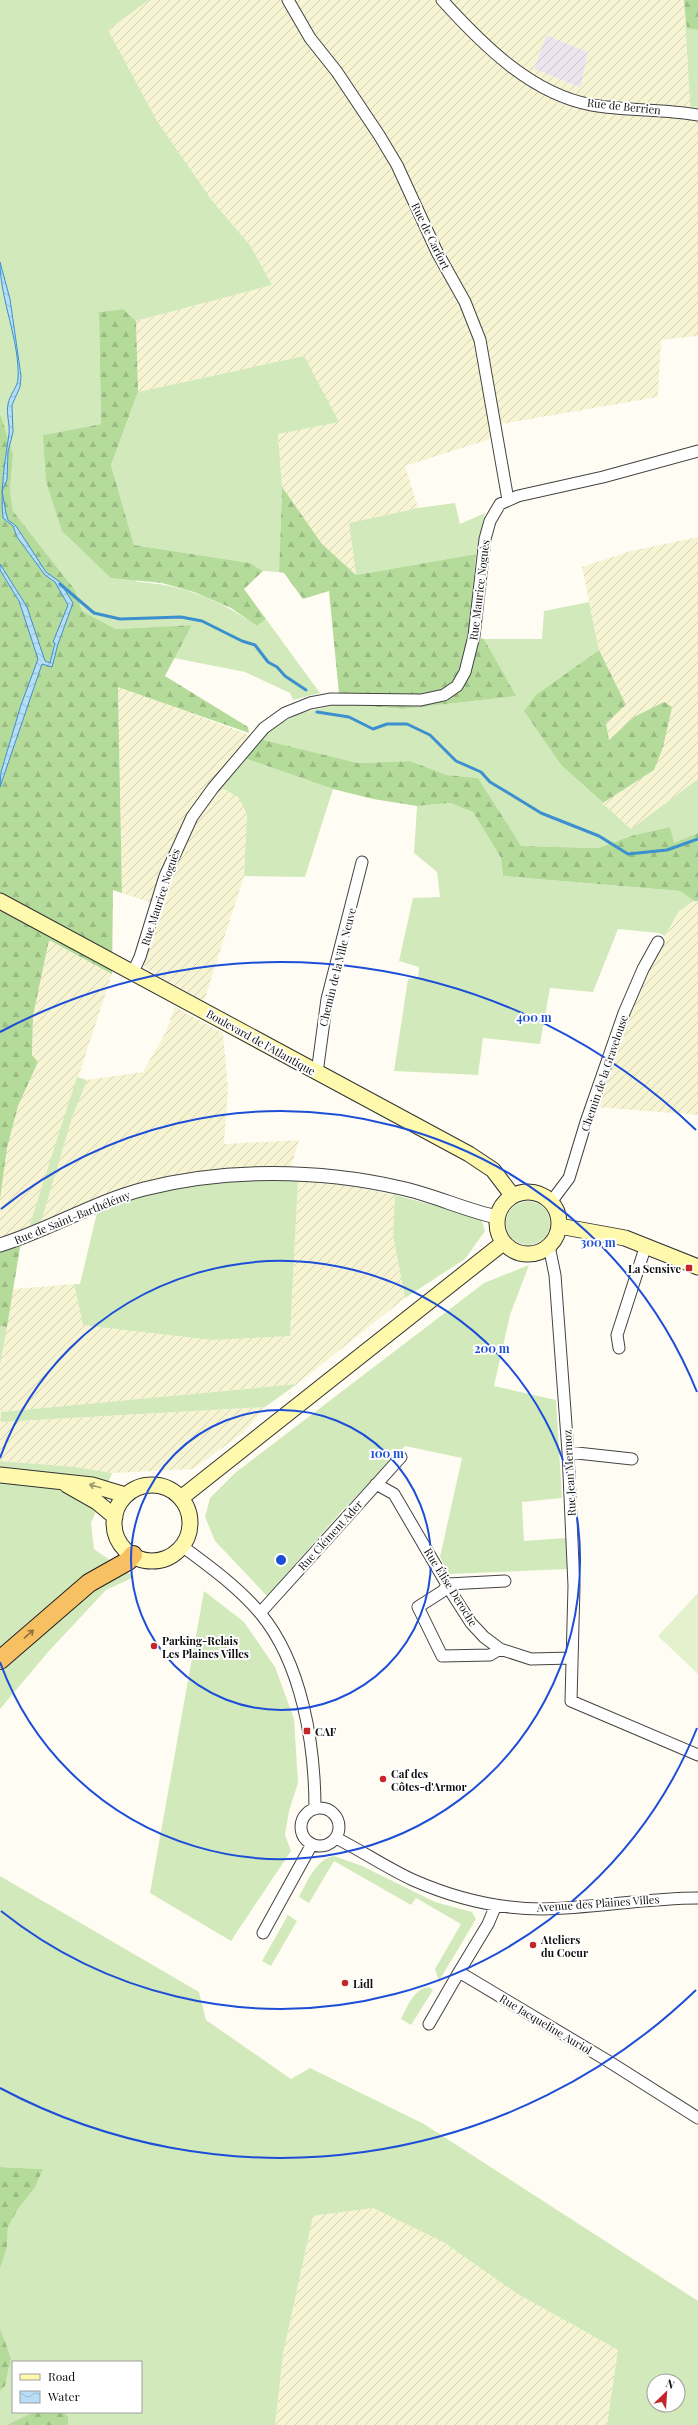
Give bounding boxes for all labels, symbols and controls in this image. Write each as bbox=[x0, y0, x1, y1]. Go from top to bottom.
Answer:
street label: Rue de Berrien bbox=[586, 95, 662, 117]
street label: Rue de Carfort bbox=[408, 200, 454, 272]
street label: Rue Maurice Noguès bbox=[465, 539, 493, 641]
street label: Rue Maurice Noguès bbox=[137, 846, 183, 947]
street label: Chemin de la Ville Neuve bbox=[315, 906, 359, 1028]
street label: Boulevard de l'Atlantique bbox=[204, 1006, 319, 1079]
text: 400 m bbox=[516, 1009, 552, 1025]
street label: Chemin de la Gravelouse bbox=[577, 1012, 631, 1133]
street label: Rue de Saint-Barthélémy bbox=[12, 1187, 133, 1247]
text: 300 m bbox=[581, 1234, 616, 1250]
place label: La Sensive bbox=[628, 1261, 681, 1276]
marker: La Sensive bbox=[684, 1263, 694, 1273]
text: 200 m bbox=[474, 1340, 510, 1356]
street label: Rue Jean Mermoz bbox=[559, 1429, 579, 1517]
text: 100 m bbox=[370, 1445, 404, 1461]
one-way arrow bbox=[88, 1482, 101, 1489]
street label: Rue Clément Ader bbox=[294, 1497, 366, 1573]
street label: Rue Élise Deroche bbox=[421, 1545, 481, 1629]
centre of rings bbox=[274, 1553, 288, 1567]
one-way arrow bbox=[24, 1630, 35, 1639]
place label: Parking-Relais Les Plaines Villes bbox=[162, 1633, 249, 1661]
marker: Parking-Relais Les Plaines Villes bbox=[149, 1641, 159, 1651]
place label: CAF bbox=[315, 1724, 337, 1739]
marker: CAF bbox=[302, 1726, 312, 1736]
place label: Caf des Côtes-d'Armor bbox=[391, 1766, 468, 1794]
marker: Caf des Côtes-d'Armor bbox=[378, 1774, 388, 1784]
street label: Avenue des Plaines Villes bbox=[535, 1891, 660, 1915]
place label: Ateliers du Coeur bbox=[540, 1932, 589, 1960]
marker: Ateliers du Coeur bbox=[528, 1940, 538, 1950]
place label: Lidl bbox=[353, 1976, 374, 1991]
marker: Lidl bbox=[340, 1978, 350, 1988]
street label: Rue Jacqueline Auriol bbox=[497, 1990, 595, 2058]
legend bbox=[12, 2361, 142, 2413]
text: Road bbox=[48, 2368, 75, 2384]
north arrow bbox=[646, 2373, 686, 2413]
text: N bbox=[664, 2375, 677, 2392]
text: Water bbox=[47, 2388, 81, 2404]

